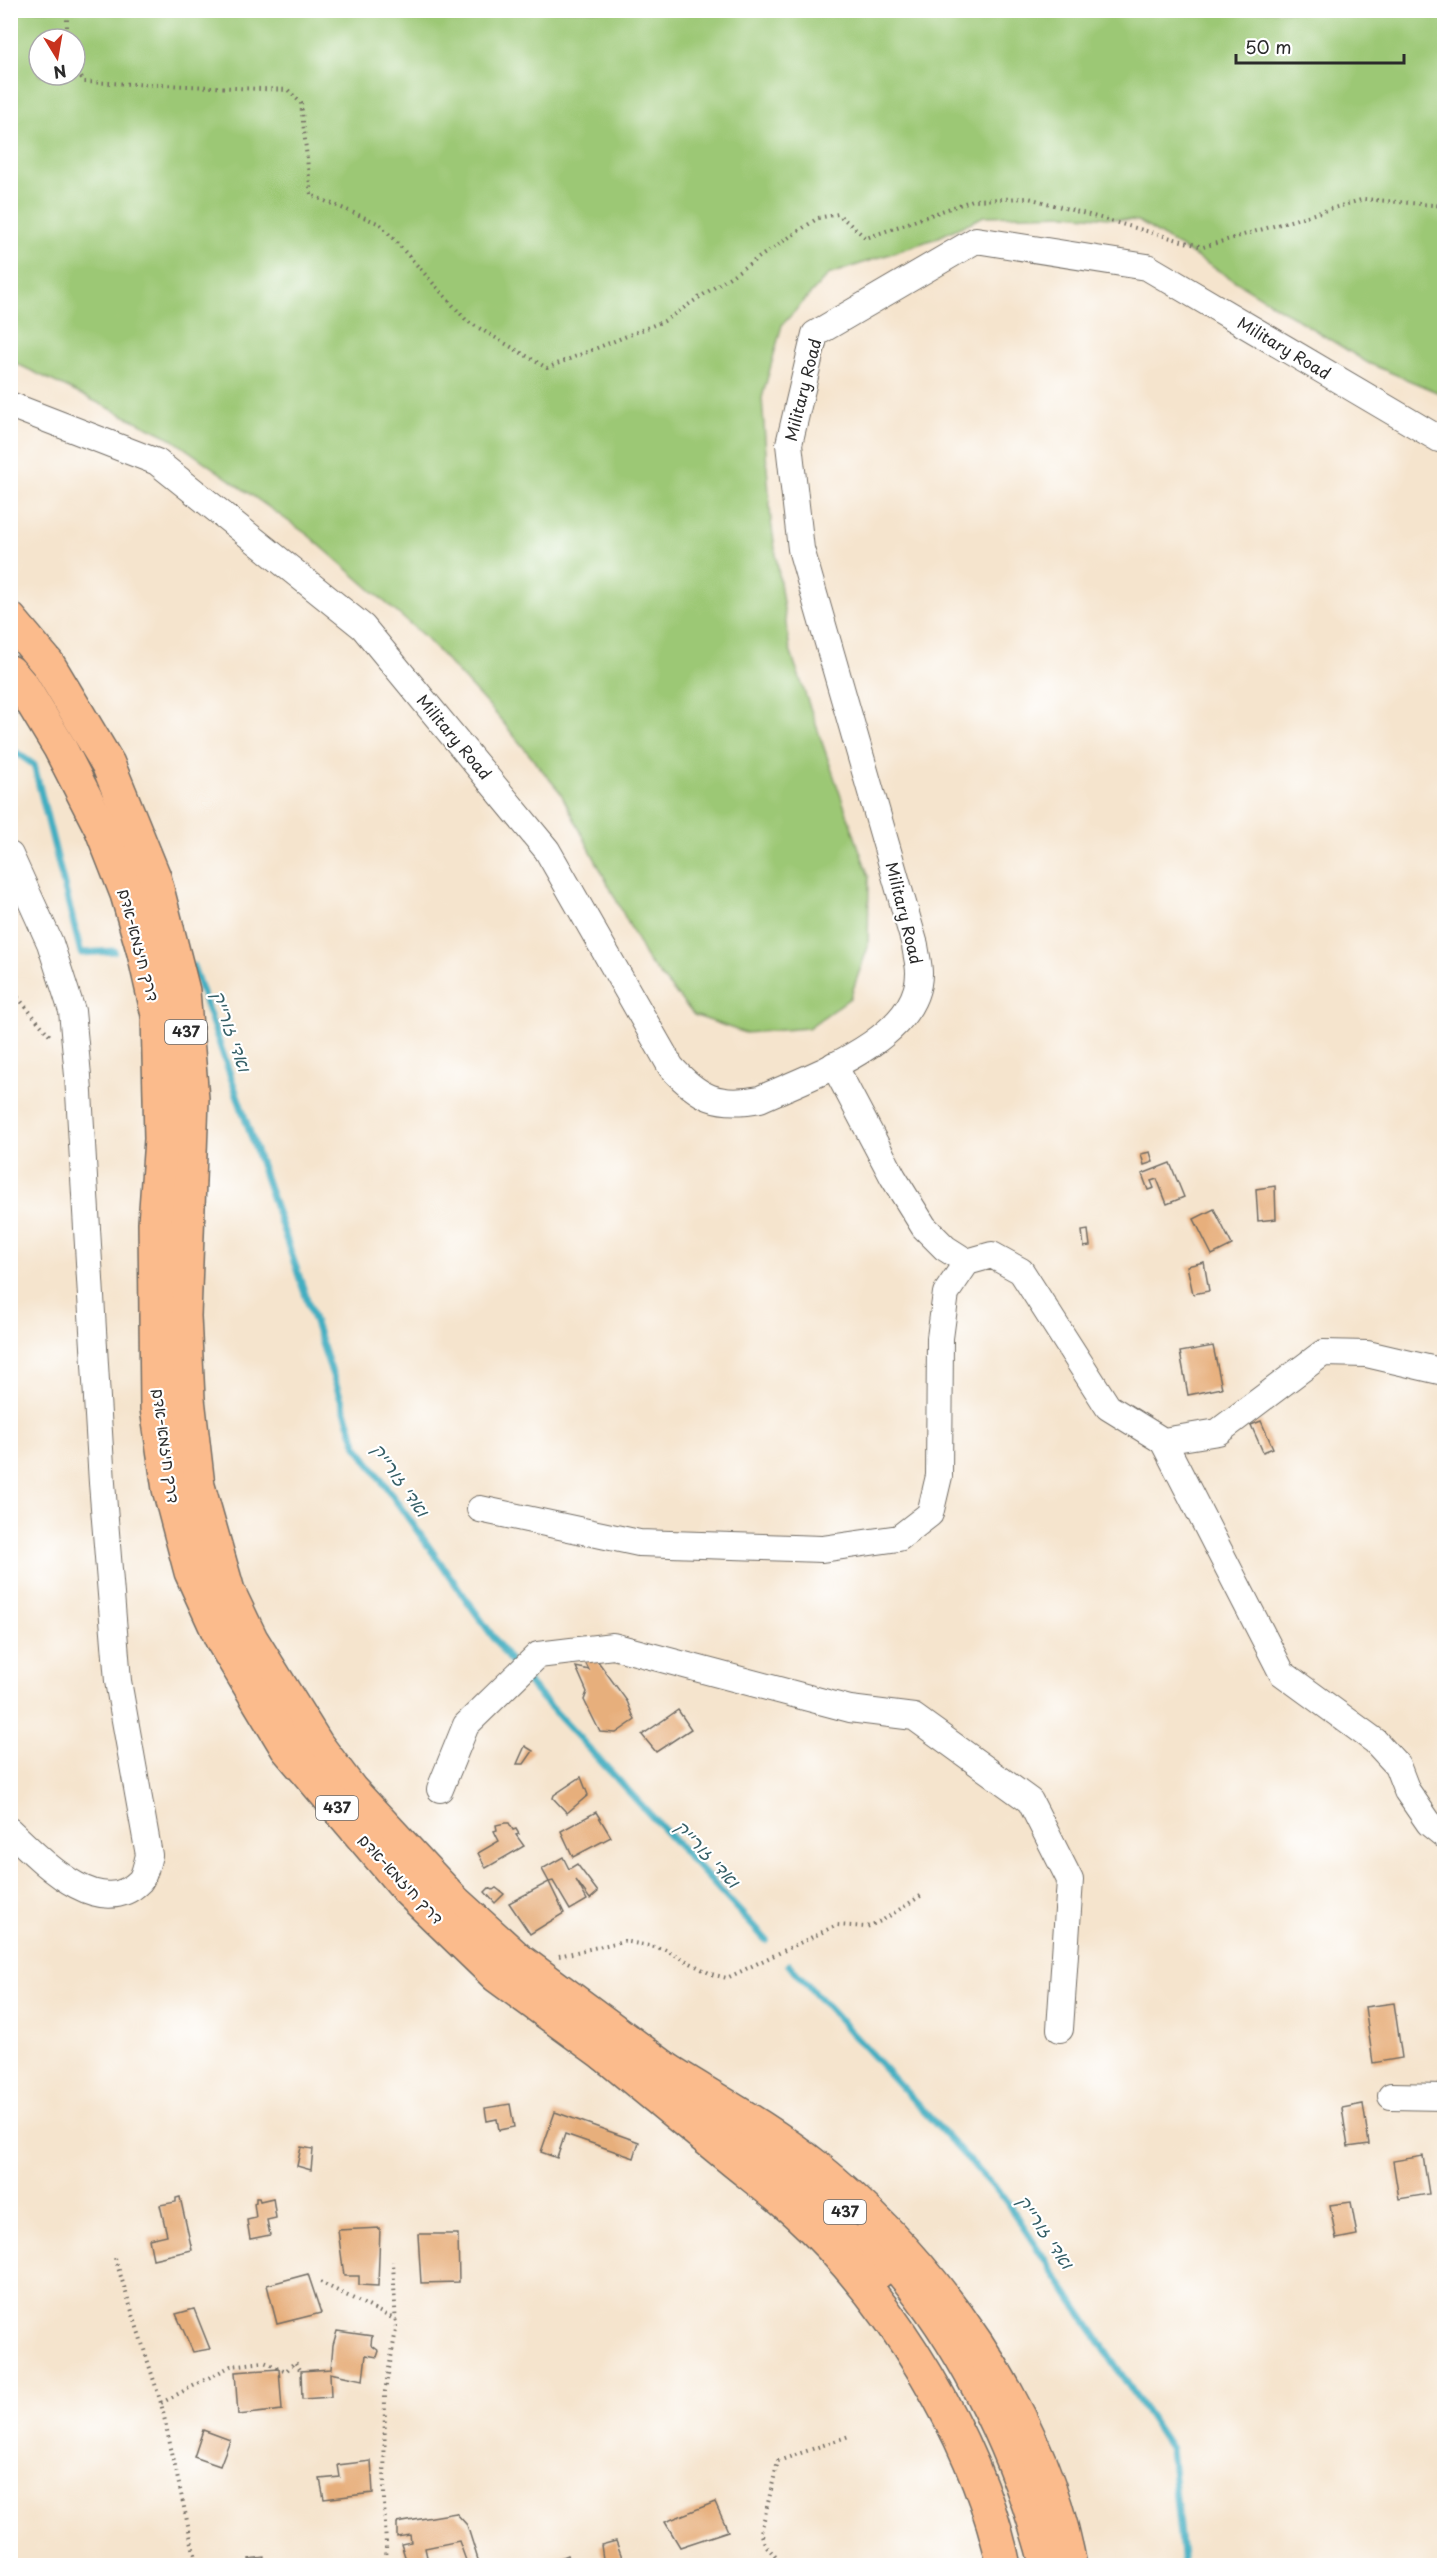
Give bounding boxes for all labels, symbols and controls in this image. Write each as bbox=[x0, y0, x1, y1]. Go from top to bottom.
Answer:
north arrow bbox=[27, 27, 87, 87]
scale bar bbox=[1236, 27, 1404, 65]
text: 50 m bbox=[1245, 33, 1292, 60]
text: N bbox=[52, 60, 69, 86]
street label: Military Road bbox=[1234, 310, 1336, 384]
street label: Military Road bbox=[778, 336, 826, 443]
street label: Military Road bbox=[412, 689, 498, 784]
street label: Military Road bbox=[881, 859, 929, 966]
street label: דרך חיזמא-אדם bbox=[113, 886, 167, 1004]
water label: ואדי זורייק bbox=[206, 986, 259, 1076]
road number: 437 bbox=[165, 1020, 207, 1044]
street label: דרך חיזמא-אדם bbox=[147, 1387, 187, 1505]
water label: ואדי זורייק bbox=[366, 1437, 437, 1522]
road number: 437 bbox=[316, 1796, 358, 1820]
water label: ואדי זורייק bbox=[669, 1813, 748, 1894]
street label: דרך חיזמא-אדם bbox=[354, 1828, 450, 1929]
water label: ואדי זורייק bbox=[1011, 2189, 1082, 2275]
road number: 437 bbox=[824, 2200, 866, 2224]

